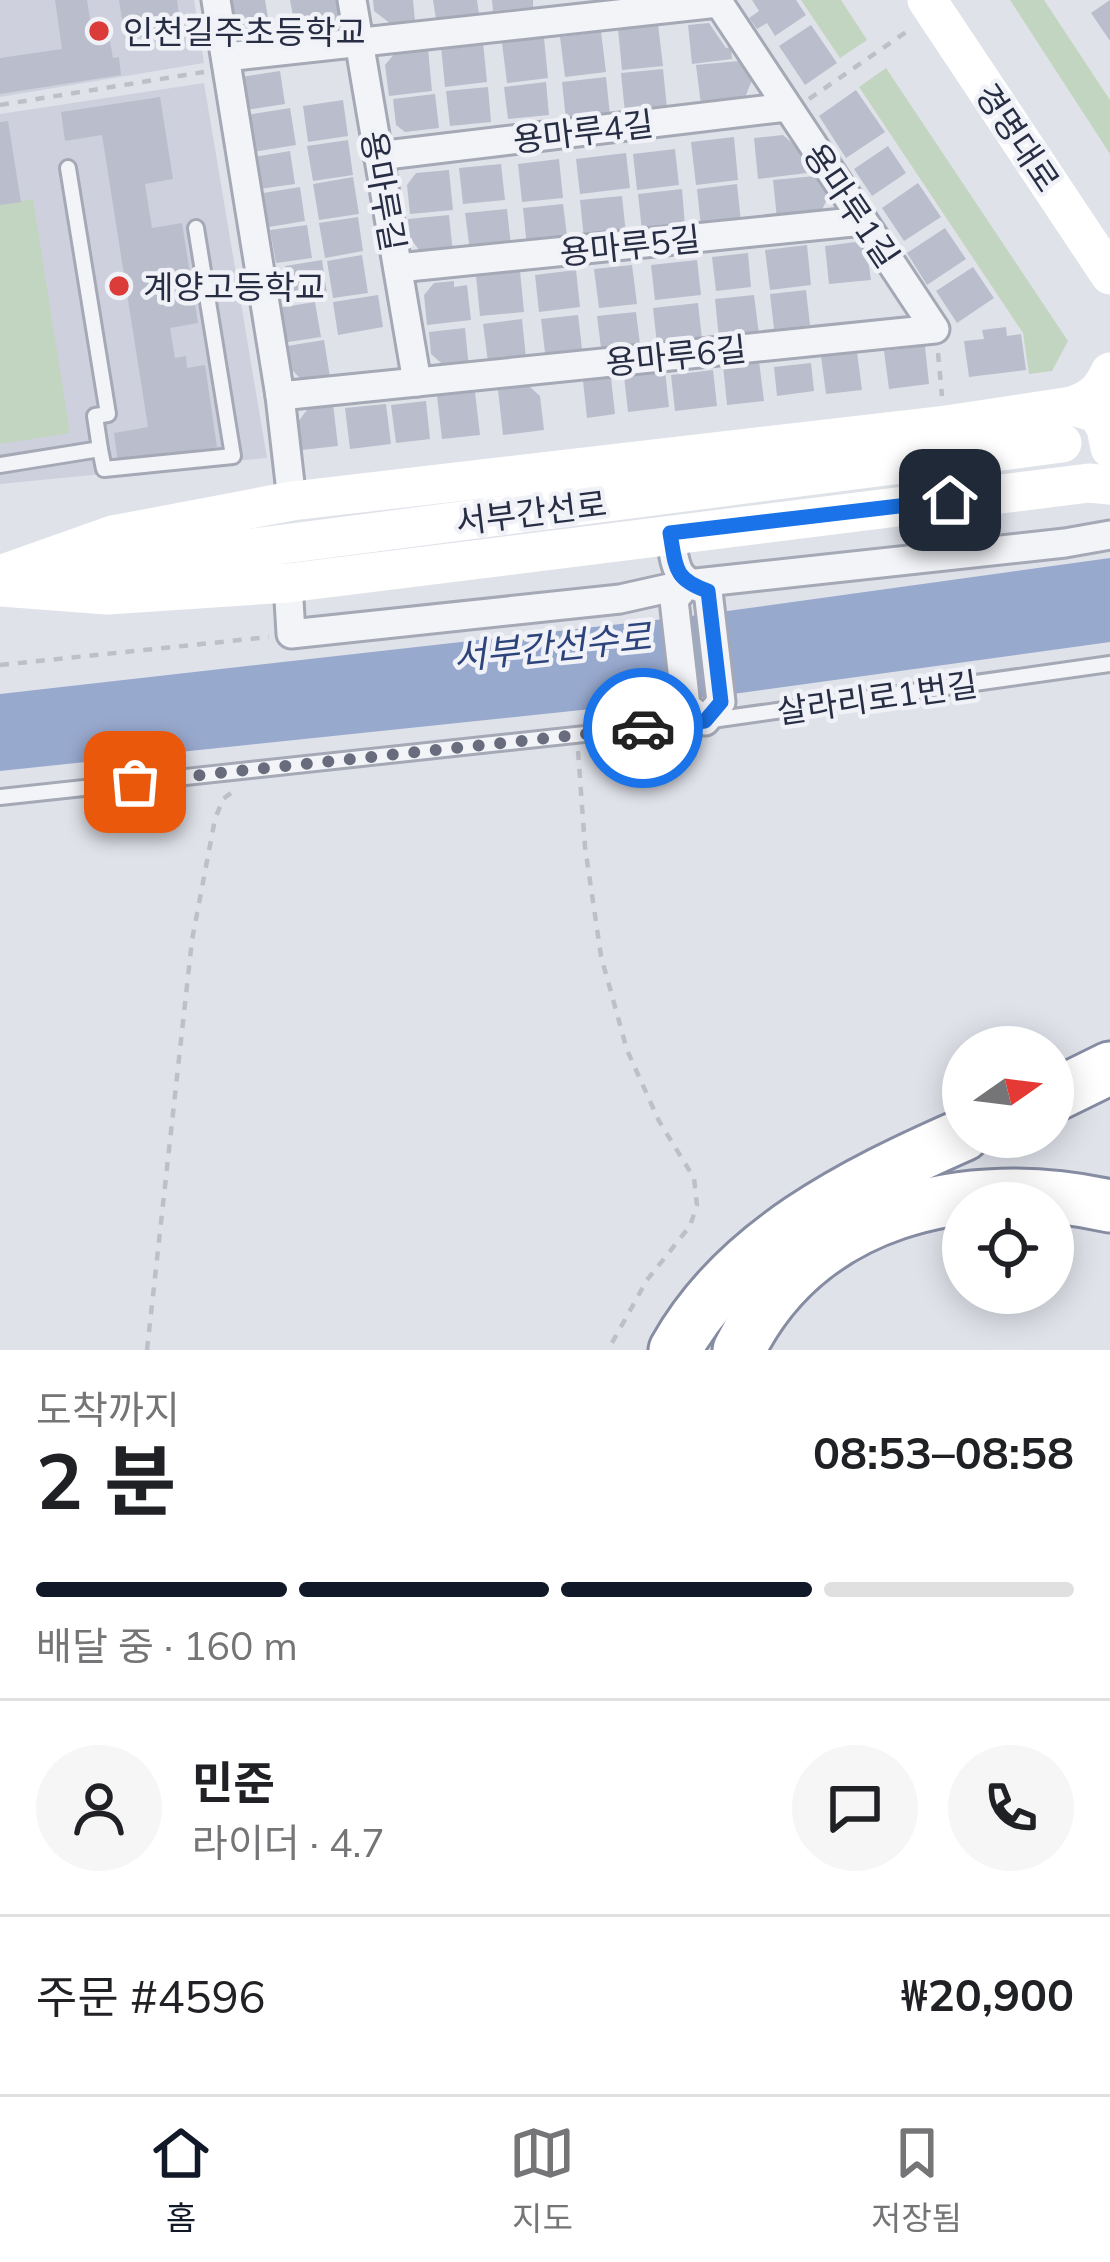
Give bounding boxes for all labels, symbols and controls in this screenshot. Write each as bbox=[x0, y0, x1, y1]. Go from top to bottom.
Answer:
place label: 인천길주초등학교 bbox=[123, 11, 366, 52]
marker: 인천길주초등학교 bbox=[86, 18, 112, 44]
street label: 경명대로 bbox=[967, 75, 1069, 199]
street label: 용마루4길 bbox=[510, 102, 656, 160]
street label: 용마루길 bbox=[353, 128, 415, 254]
street label: 용마루1길 bbox=[796, 135, 908, 275]
street label: 용마루5길 bbox=[558, 217, 702, 273]
place label: 계양고등학교 bbox=[143, 266, 325, 307]
marker: 계양고등학교 bbox=[106, 273, 132, 299]
street label: 용마루6길 bbox=[604, 327, 748, 383]
pin bbox=[899, 449, 1001, 551]
icon: home bbox=[917, 467, 983, 533]
street label: 서부간선로 bbox=[453, 482, 609, 542]
water label: 서부간선수로 bbox=[451, 613, 655, 679]
street label: 살라리로1번길 bbox=[774, 663, 980, 731]
courier bbox=[583, 668, 703, 788]
icon: car bbox=[610, 695, 676, 761]
pin bbox=[84, 731, 186, 833]
icon: bag bbox=[102, 749, 168, 815]
north arrow bbox=[942, 1026, 1074, 1158]
map controls bbox=[942, 1026, 1074, 1314]
button: locate bbox=[942, 1182, 1074, 1314]
text: 도착까지 bbox=[36, 1385, 180, 1434]
text: 08:53–08:58 bbox=[813, 1424, 1074, 1480]
text: 2 분 bbox=[36, 1431, 176, 1529]
text: 배달 중 · 160 m bbox=[36, 1621, 298, 1670]
button: person bbox=[36, 1745, 162, 1871]
button: chat bbox=[792, 1745, 918, 1871]
button: phone bbox=[948, 1745, 1074, 1871]
text: 민준 bbox=[192, 1754, 275, 1810]
text: 라이더 · 4.7 bbox=[192, 1818, 385, 1867]
text: ₩20,900 bbox=[901, 1966, 1074, 2022]
text: 주문 #4596 bbox=[36, 1968, 266, 2024]
tab: 홈 bbox=[148, 2120, 214, 2240]
tab: 지도 bbox=[509, 2120, 575, 2240]
tab: 저장됨 bbox=[871, 2120, 962, 2240]

